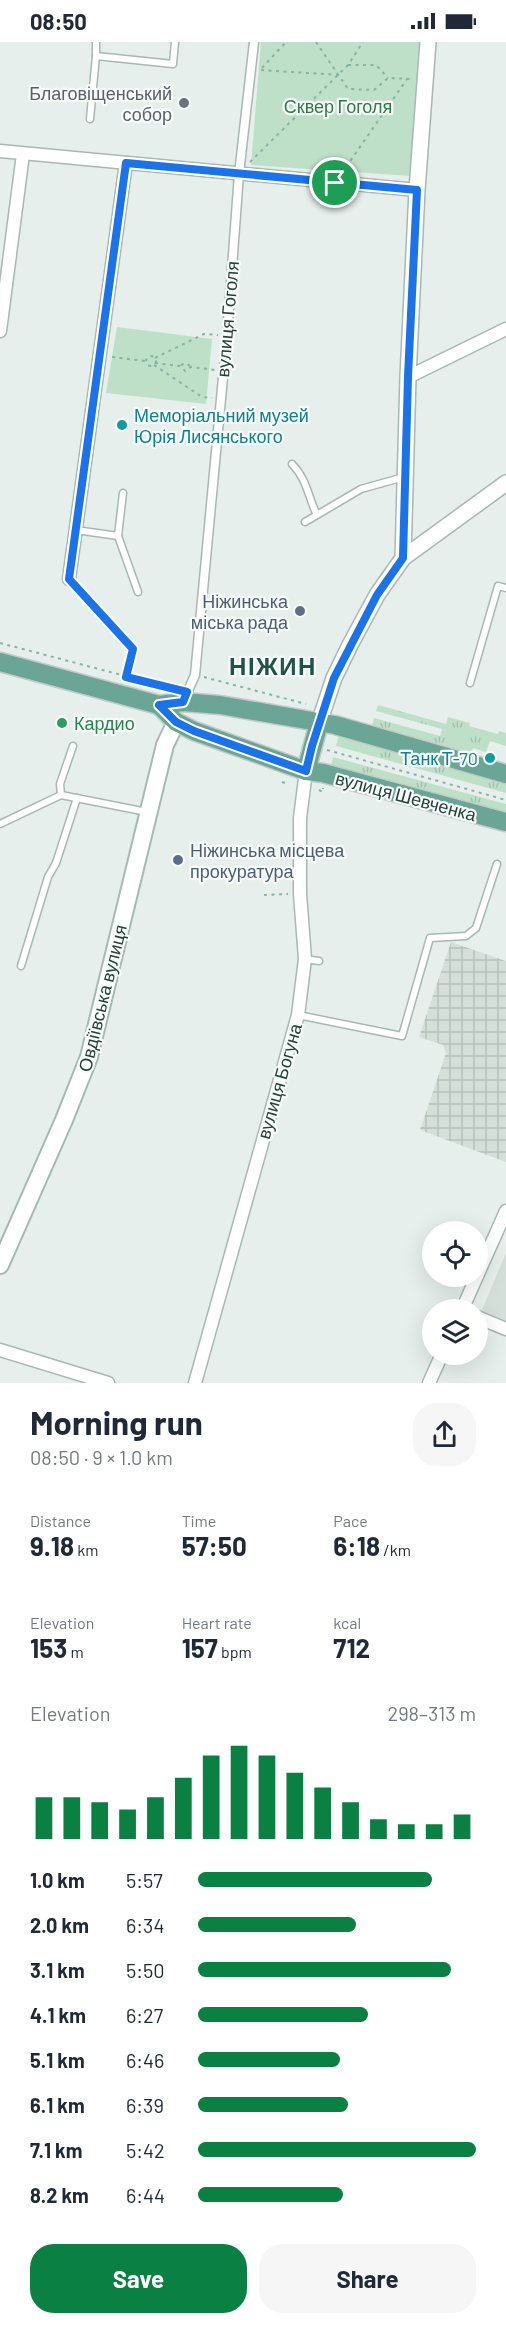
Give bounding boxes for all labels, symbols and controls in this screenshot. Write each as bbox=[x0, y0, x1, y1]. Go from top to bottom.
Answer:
text: 08:50 bbox=[30, 8, 87, 34]
place label: Благовіщенський собор bbox=[29, 82, 172, 125]
park label: Сквер Гоголя bbox=[284, 95, 392, 117]
marker: Благовіщенський собор bbox=[177, 96, 191, 110]
pin bbox=[309, 157, 360, 208]
icon: arrive bbox=[318, 166, 351, 199]
street label: вулиця Гоголя bbox=[211, 260, 243, 378]
place label: Меморіальний музей Юрія Лисянського bbox=[134, 404, 309, 447]
marker: Меморіальний музей Юрія Лисянського bbox=[115, 418, 129, 432]
place label: Ніжинська міська рада bbox=[191, 590, 289, 633]
marker: Ніжинська міська рада bbox=[293, 604, 307, 618]
district label: НІЖИН bbox=[229, 651, 317, 680]
place label: Кардио bbox=[74, 712, 135, 734]
marker: Кардио bbox=[55, 716, 69, 730]
place label: Танк Т-70 bbox=[400, 747, 478, 769]
marker: Танк Т-70 bbox=[483, 751, 497, 765]
street label: вулиця Шевченка bbox=[333, 767, 480, 826]
place label: Ніжинська місцева прокуратура bbox=[190, 839, 345, 882]
marker: Ніжинська місцева прокуратура bbox=[171, 853, 185, 867]
street label: Овдіївська вулиця bbox=[73, 922, 131, 1074]
street label: вулиця Богуна bbox=[252, 1020, 306, 1141]
map controls bbox=[422, 1221, 488, 1365]
button: locate bbox=[422, 1221, 488, 1287]
button: layers bbox=[422, 1299, 488, 1365]
text: Morning run bbox=[30, 1402, 203, 1442]
button: share bbox=[413, 1403, 476, 1466]
text: 08:50 · 9 × 1.0 km bbox=[30, 1445, 173, 1469]
text: Distance bbox=[30, 1511, 91, 1530]
text: Time bbox=[182, 1511, 216, 1530]
text: Pace bbox=[333, 1511, 368, 1530]
text: 9.18 bbox=[30, 1530, 74, 1561]
text: 57:50 bbox=[182, 1530, 247, 1561]
text: 6:18 bbox=[333, 1530, 380, 1561]
text: km bbox=[74, 1540, 99, 1559]
text: /km bbox=[380, 1540, 411, 1559]
text: Elevation bbox=[30, 1613, 94, 1632]
text: Heart rate bbox=[182, 1613, 252, 1632]
text: kcal bbox=[333, 1613, 361, 1632]
text: 153 bbox=[30, 1632, 67, 1663]
text: 157 bbox=[182, 1632, 218, 1663]
text: 712 bbox=[333, 1632, 370, 1663]
text: m bbox=[67, 1642, 84, 1661]
text: bpm bbox=[218, 1642, 252, 1661]
text: Elevation bbox=[30, 1701, 111, 1725]
text: 298–313 m bbox=[387, 1701, 476, 1725]
text: 1.0 km bbox=[30, 1868, 85, 1892]
text: 5:57 bbox=[126, 1868, 163, 1892]
text: 2.0 km bbox=[30, 1913, 89, 1937]
text: 6:34 bbox=[126, 1913, 164, 1937]
text: 3.1 km bbox=[30, 1958, 85, 1982]
text: 5:50 bbox=[126, 1958, 165, 1982]
text: 4.1 km bbox=[30, 2003, 86, 2027]
text: 6:27 bbox=[126, 2003, 163, 2027]
text: 5.1 km bbox=[30, 2048, 85, 2072]
text: 6:46 bbox=[126, 2048, 164, 2072]
text: 6.1 km bbox=[30, 2093, 85, 2117]
text: 6:39 bbox=[126, 2093, 164, 2117]
text: 7.1 km bbox=[30, 2138, 82, 2162]
text: 5:42 bbox=[126, 2138, 165, 2162]
text: 8.2 km bbox=[30, 2183, 89, 2207]
text: 6:44 bbox=[126, 2183, 165, 2207]
button: Save bbox=[30, 2244, 247, 2313]
button: Share bbox=[259, 2244, 476, 2313]

